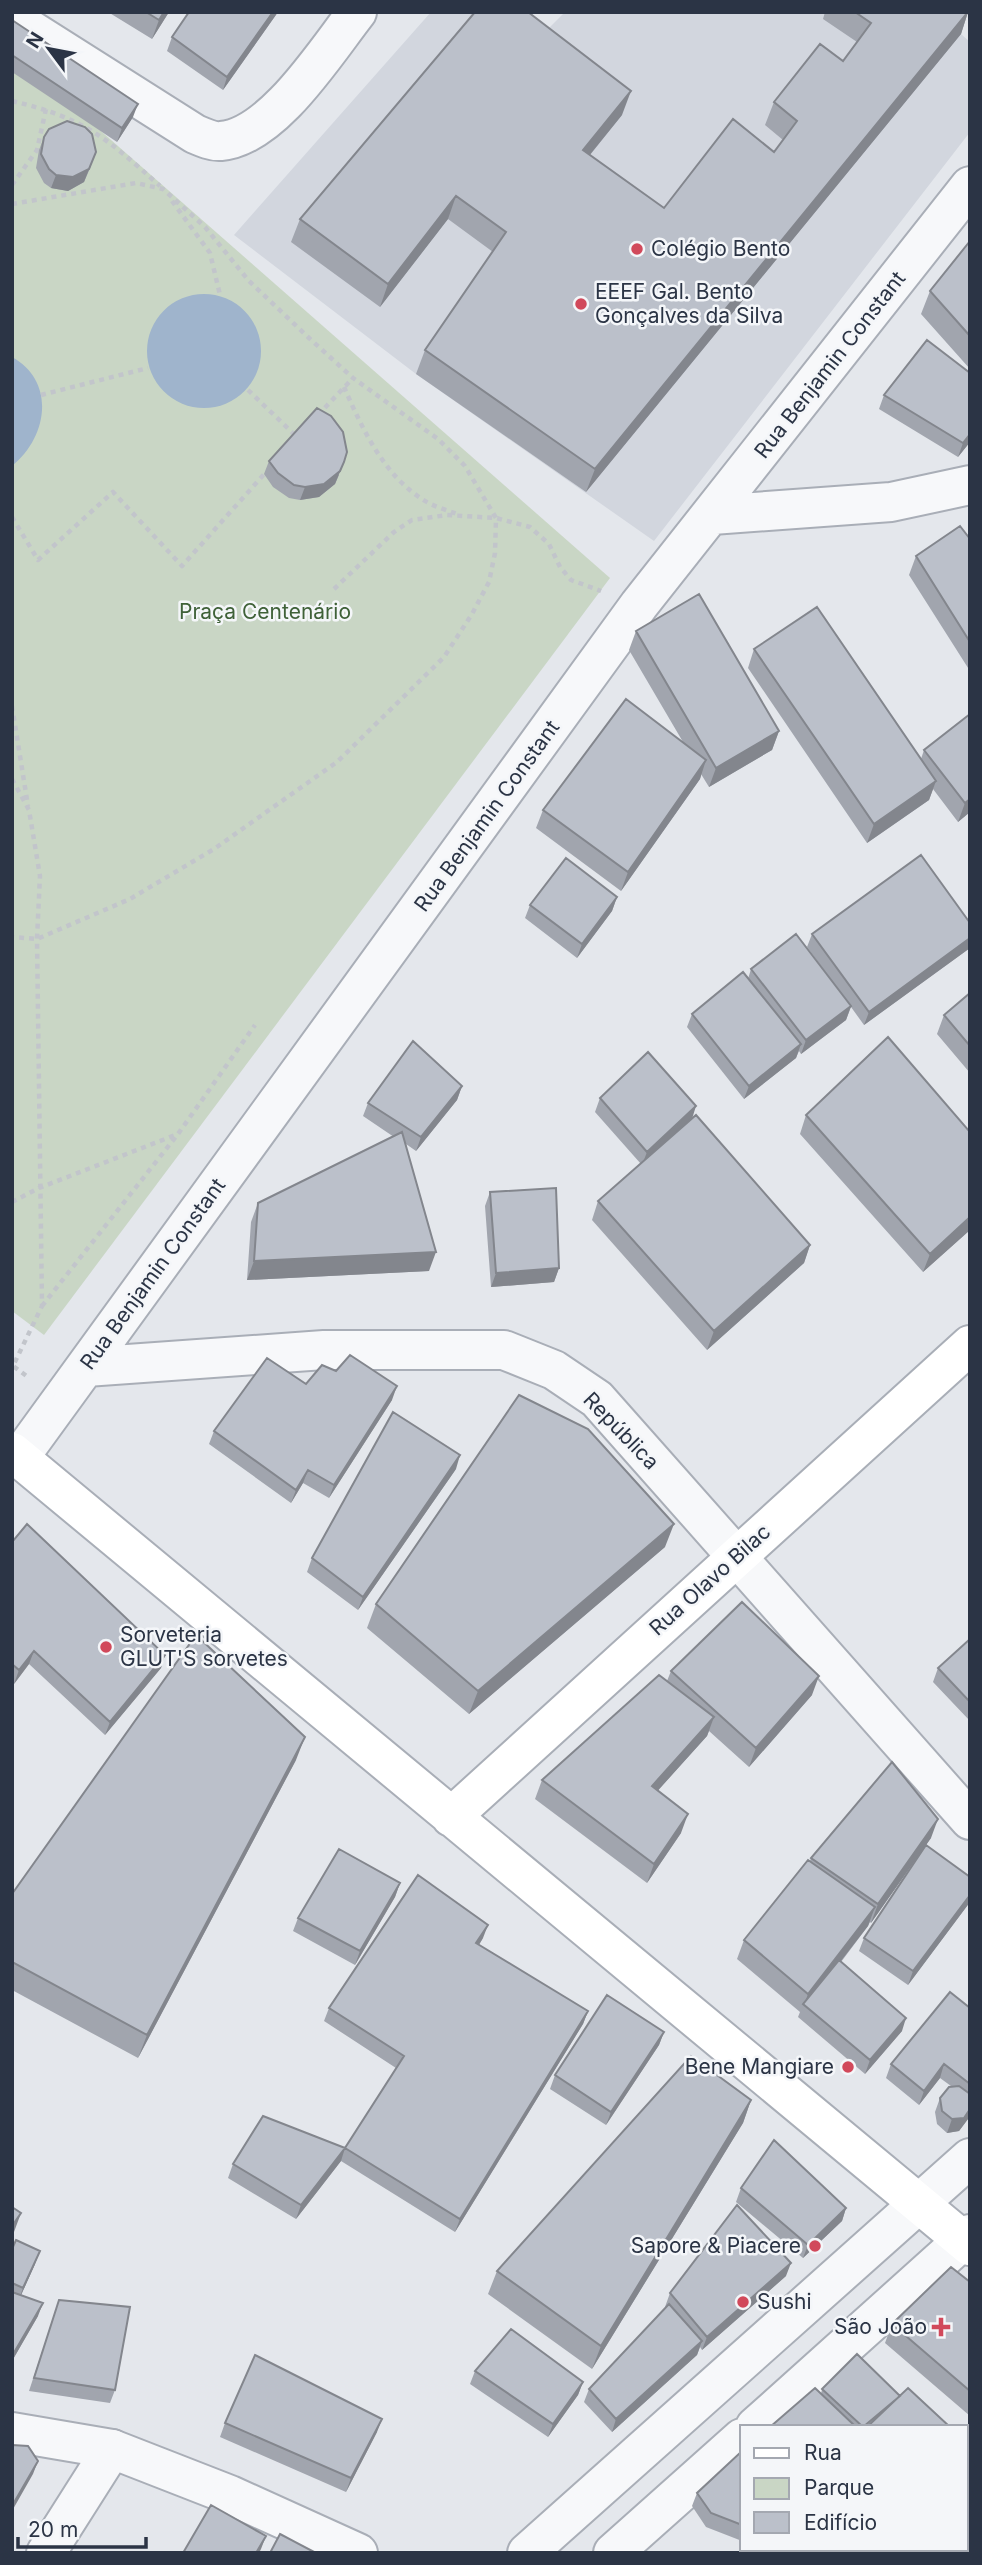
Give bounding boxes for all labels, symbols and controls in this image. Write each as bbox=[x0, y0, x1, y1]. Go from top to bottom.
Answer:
north arrow bbox=[14, 14, 84, 84]
text: N bbox=[21, 28, 49, 52]
place label: Colégio Bento bbox=[651, 236, 790, 261]
marker: Colégio Bento bbox=[629, 241, 645, 257]
street label: Rua Benjamin Constant bbox=[749, 266, 910, 463]
place label: EEEF Gal. Bento Gonçalves da Silva bbox=[595, 279, 783, 328]
marker: EEEF Gal. Bento Gonçalves da Silva bbox=[573, 296, 589, 312]
park label: Praça Centenário bbox=[179, 599, 351, 624]
street label: Rua Benjamin Constant bbox=[409, 715, 564, 916]
street label: Rua Benjamin Constant bbox=[75, 1173, 230, 1374]
street label: República bbox=[578, 1387, 664, 1474]
street label: Rua Olavo Bilac bbox=[644, 1519, 775, 1640]
place label: Sorveteria GLUT'S sorvetes bbox=[120, 1622, 288, 1671]
marker: Sorveteria GLUT'S sorvetes bbox=[98, 1639, 114, 1655]
place label: Bene Mangiare bbox=[685, 2054, 834, 2079]
marker: Bene Mangiare bbox=[840, 2059, 856, 2075]
place label: Sapore & Piacere bbox=[631, 2233, 801, 2258]
marker: Sapore & Piacere bbox=[807, 2238, 823, 2254]
place label: Sushi bbox=[757, 2289, 811, 2314]
marker: Sushi bbox=[735, 2294, 751, 2310]
place label: São João bbox=[834, 2314, 927, 2339]
marker: São João bbox=[933, 2319, 949, 2335]
legend bbox=[740, 2425, 968, 2551]
text: Rua bbox=[804, 2440, 842, 2465]
text: Parque bbox=[804, 2475, 874, 2500]
scale bar bbox=[18, 2506, 145, 2550]
text: Edifício bbox=[804, 2510, 877, 2535]
text: 20 m bbox=[28, 2517, 78, 2542]

